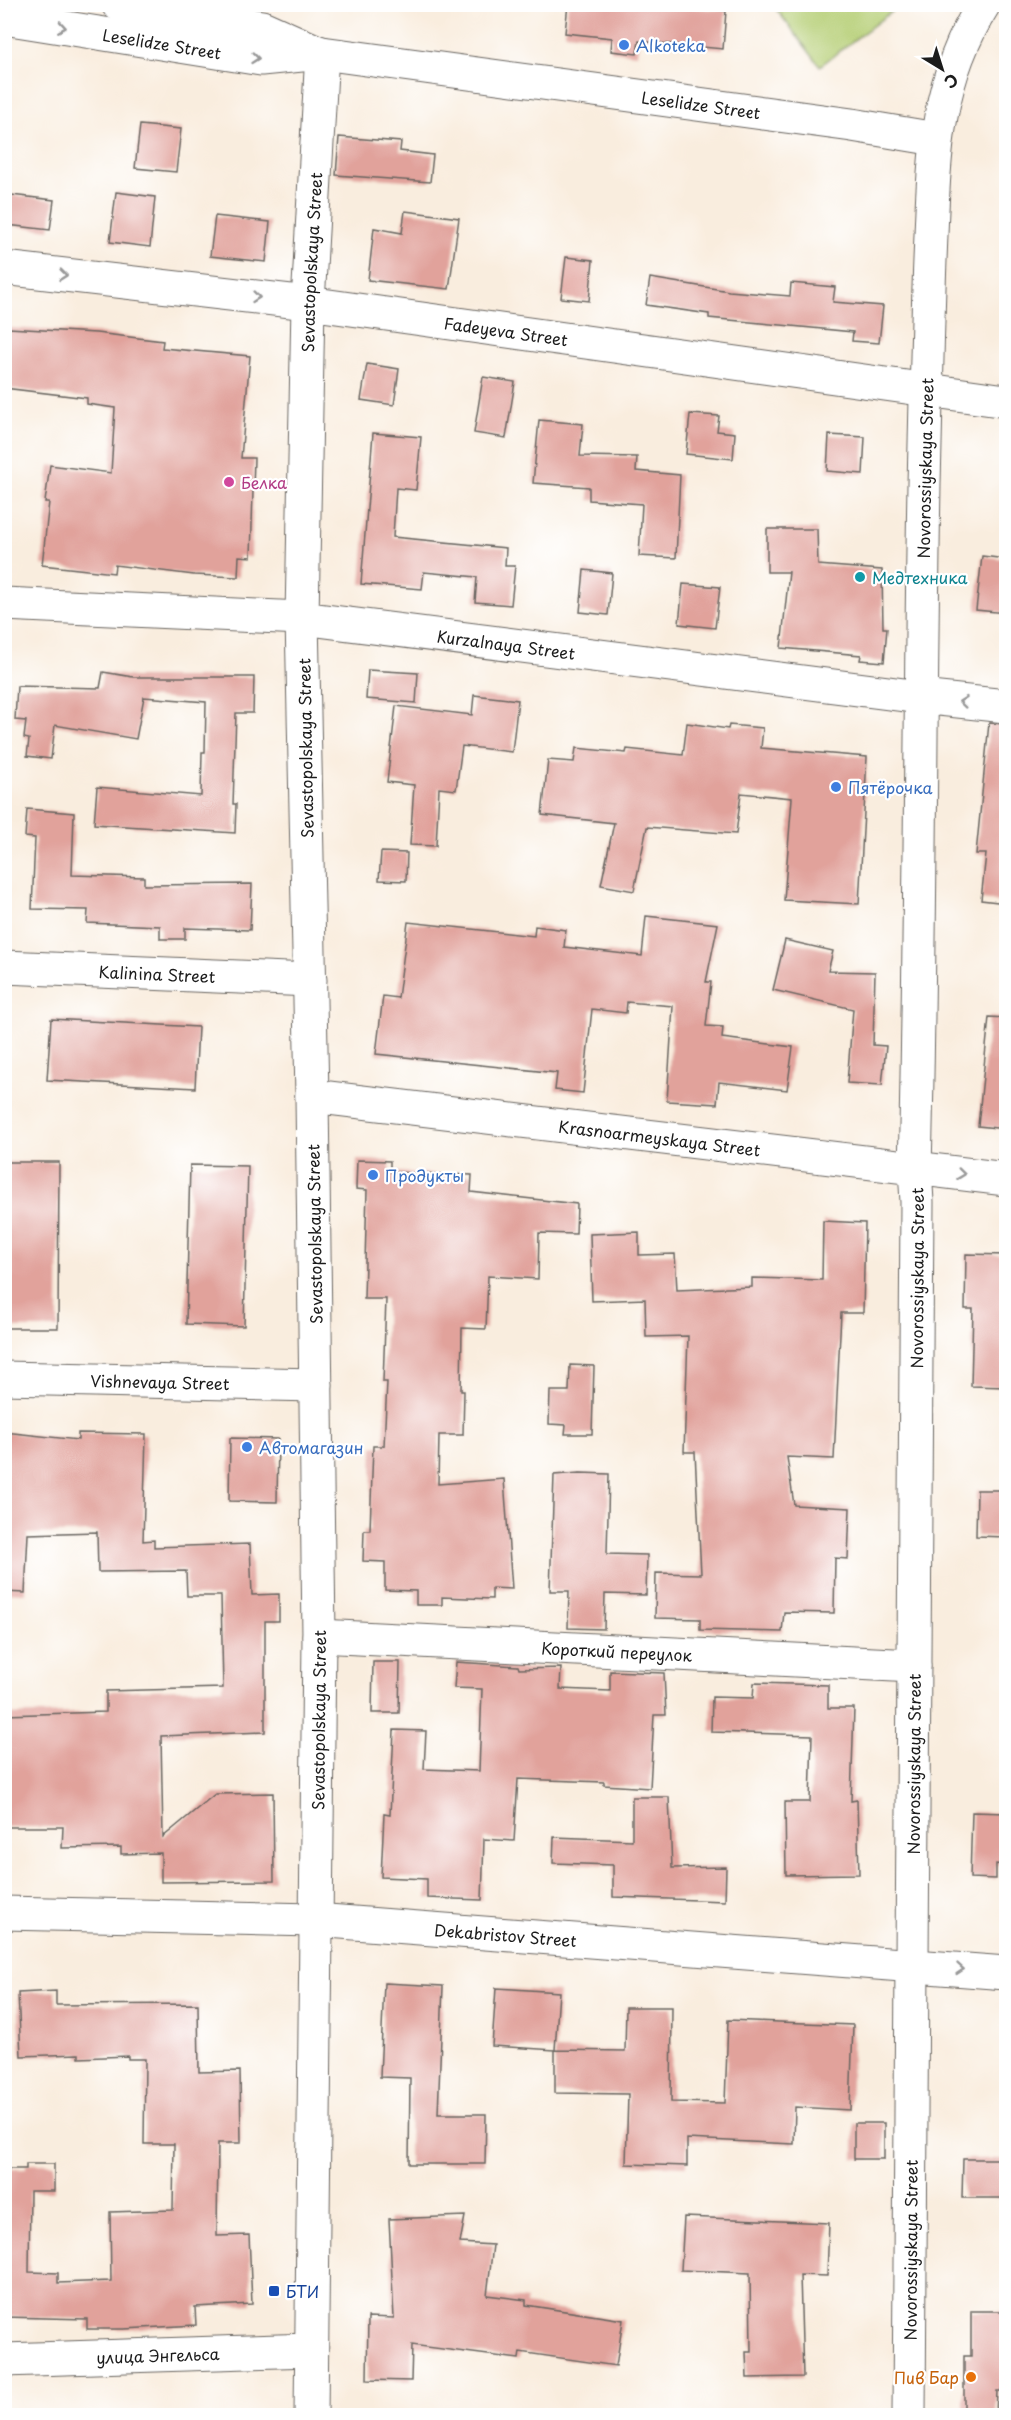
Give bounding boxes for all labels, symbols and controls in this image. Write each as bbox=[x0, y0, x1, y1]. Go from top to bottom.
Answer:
one-way arrow bbox=[57, 20, 67, 33]
street label: Leselidze Street bbox=[101, 22, 223, 65]
place label: Alkoteka bbox=[636, 33, 705, 57]
marker: Alkoteka bbox=[617, 38, 631, 52]
north arrow bbox=[912, 39, 972, 99]
one-way arrow bbox=[250, 51, 259, 63]
text: С bbox=[940, 68, 964, 95]
street label: Leselidze Street bbox=[640, 85, 762, 124]
street label: Sevastopolskaya Street bbox=[295, 171, 327, 353]
one-way arrow bbox=[58, 268, 67, 281]
one-way arrow bbox=[252, 290, 261, 303]
street label: Fadeyeva Street bbox=[443, 310, 570, 351]
street label: Novorossiyskaya Street bbox=[911, 377, 939, 559]
place label: Белка bbox=[241, 470, 287, 494]
marker: Белка bbox=[222, 475, 236, 489]
place label: Медтехника bbox=[872, 565, 968, 589]
marker: Медтехника bbox=[853, 570, 867, 584]
street label: Kurzalnaya Street bbox=[435, 623, 577, 665]
street label: Sevastopolskaya Street bbox=[291, 657, 319, 838]
one-way arrow bbox=[959, 696, 968, 709]
place label: Пятёрочка bbox=[848, 775, 933, 799]
marker: Пятёрочка bbox=[829, 780, 843, 794]
street label: Kalinina Street bbox=[98, 959, 216, 988]
street label: Krasnoarmeyskaya Street bbox=[557, 1114, 762, 1162]
street label: Sevastopolskaya Street bbox=[300, 1143, 328, 1324]
place label: Продукты bbox=[385, 1163, 464, 1187]
one-way arrow bbox=[956, 1167, 965, 1180]
marker: Продукты bbox=[366, 1168, 380, 1182]
street label: Novorossiyskaya Street bbox=[904, 1186, 929, 1368]
street label: Vishnevaya Street bbox=[90, 1368, 230, 1395]
place label: Автомагазин bbox=[259, 1435, 363, 1459]
marker: Автомагазин bbox=[240, 1440, 254, 1454]
street label: Sevastopolskaya Street bbox=[305, 1629, 331, 1810]
street label: Короткий переулок bbox=[541, 1635, 693, 1667]
street label: Novorossiyskaya Street bbox=[901, 1673, 926, 1854]
street label: Dekabristov Street bbox=[433, 1917, 577, 1952]
one-way arrow bbox=[955, 1962, 964, 1975]
street label: Novorossiyskaya Street bbox=[897, 2159, 923, 2340]
place label: БТИ bbox=[286, 2279, 319, 2303]
marker: БТИ bbox=[267, 2284, 281, 2298]
street label: улица Энгельса bbox=[96, 2341, 220, 2369]
place label: Пив Бар bbox=[894, 2365, 959, 2389]
marker: Пив Бар bbox=[964, 2370, 978, 2384]

